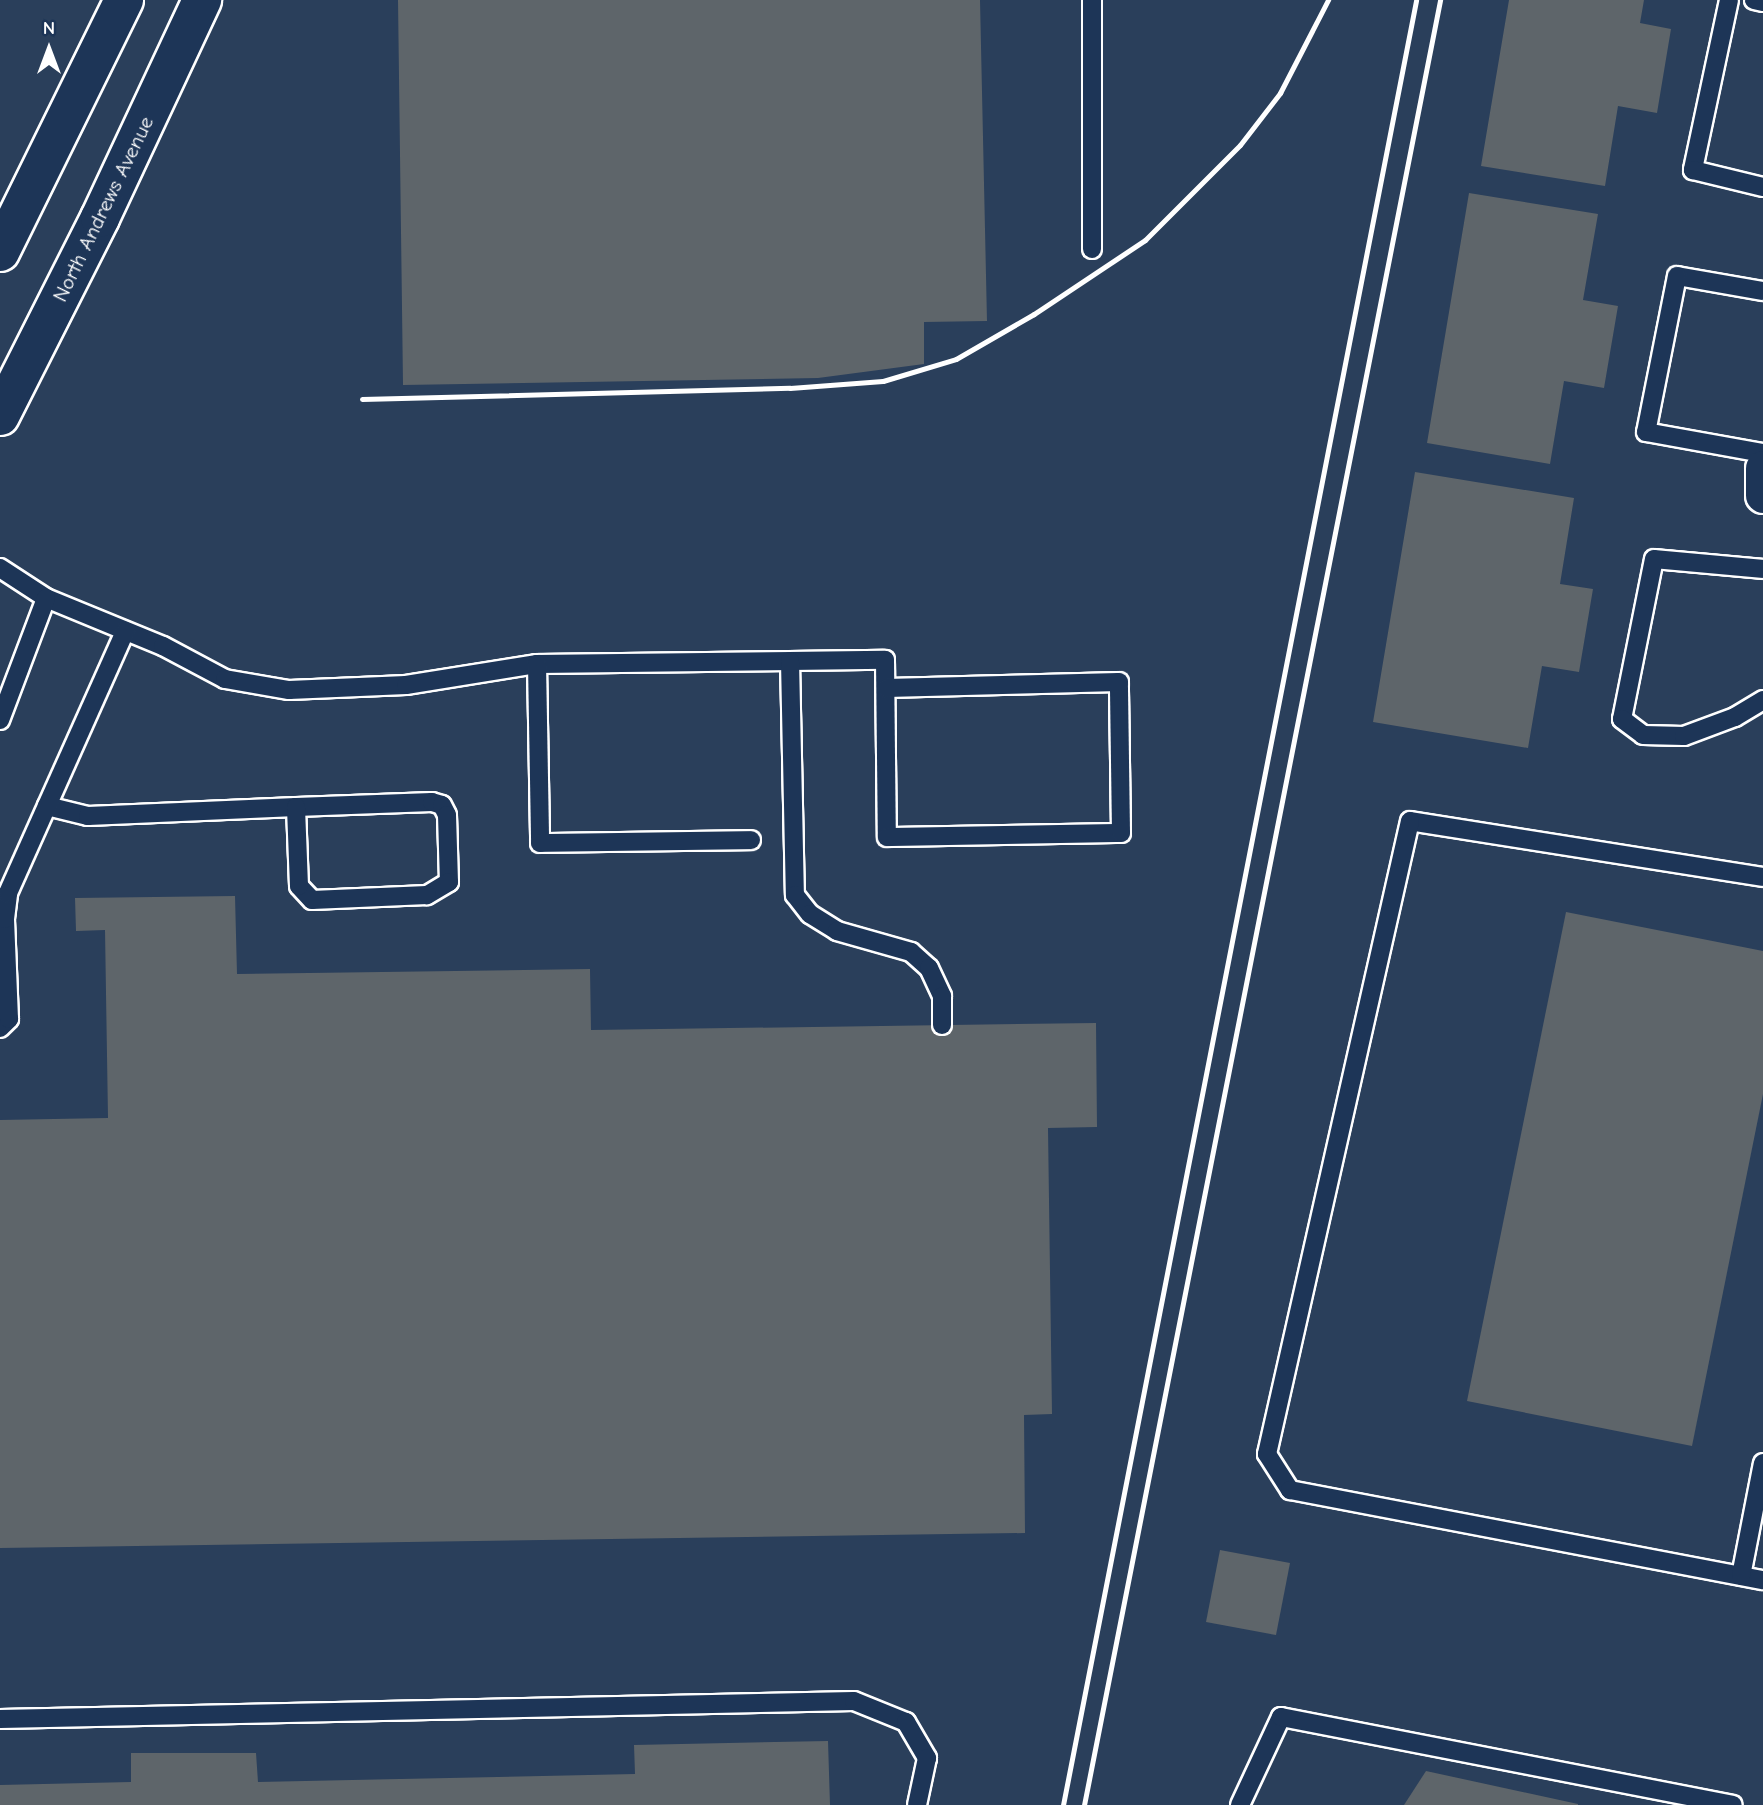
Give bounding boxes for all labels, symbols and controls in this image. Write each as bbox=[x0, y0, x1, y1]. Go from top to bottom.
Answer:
north arrow bbox=[14, 14, 84, 84]
text: N bbox=[43, 17, 55, 39]
street label: North Andrews Avenue bbox=[47, 112, 159, 306]

